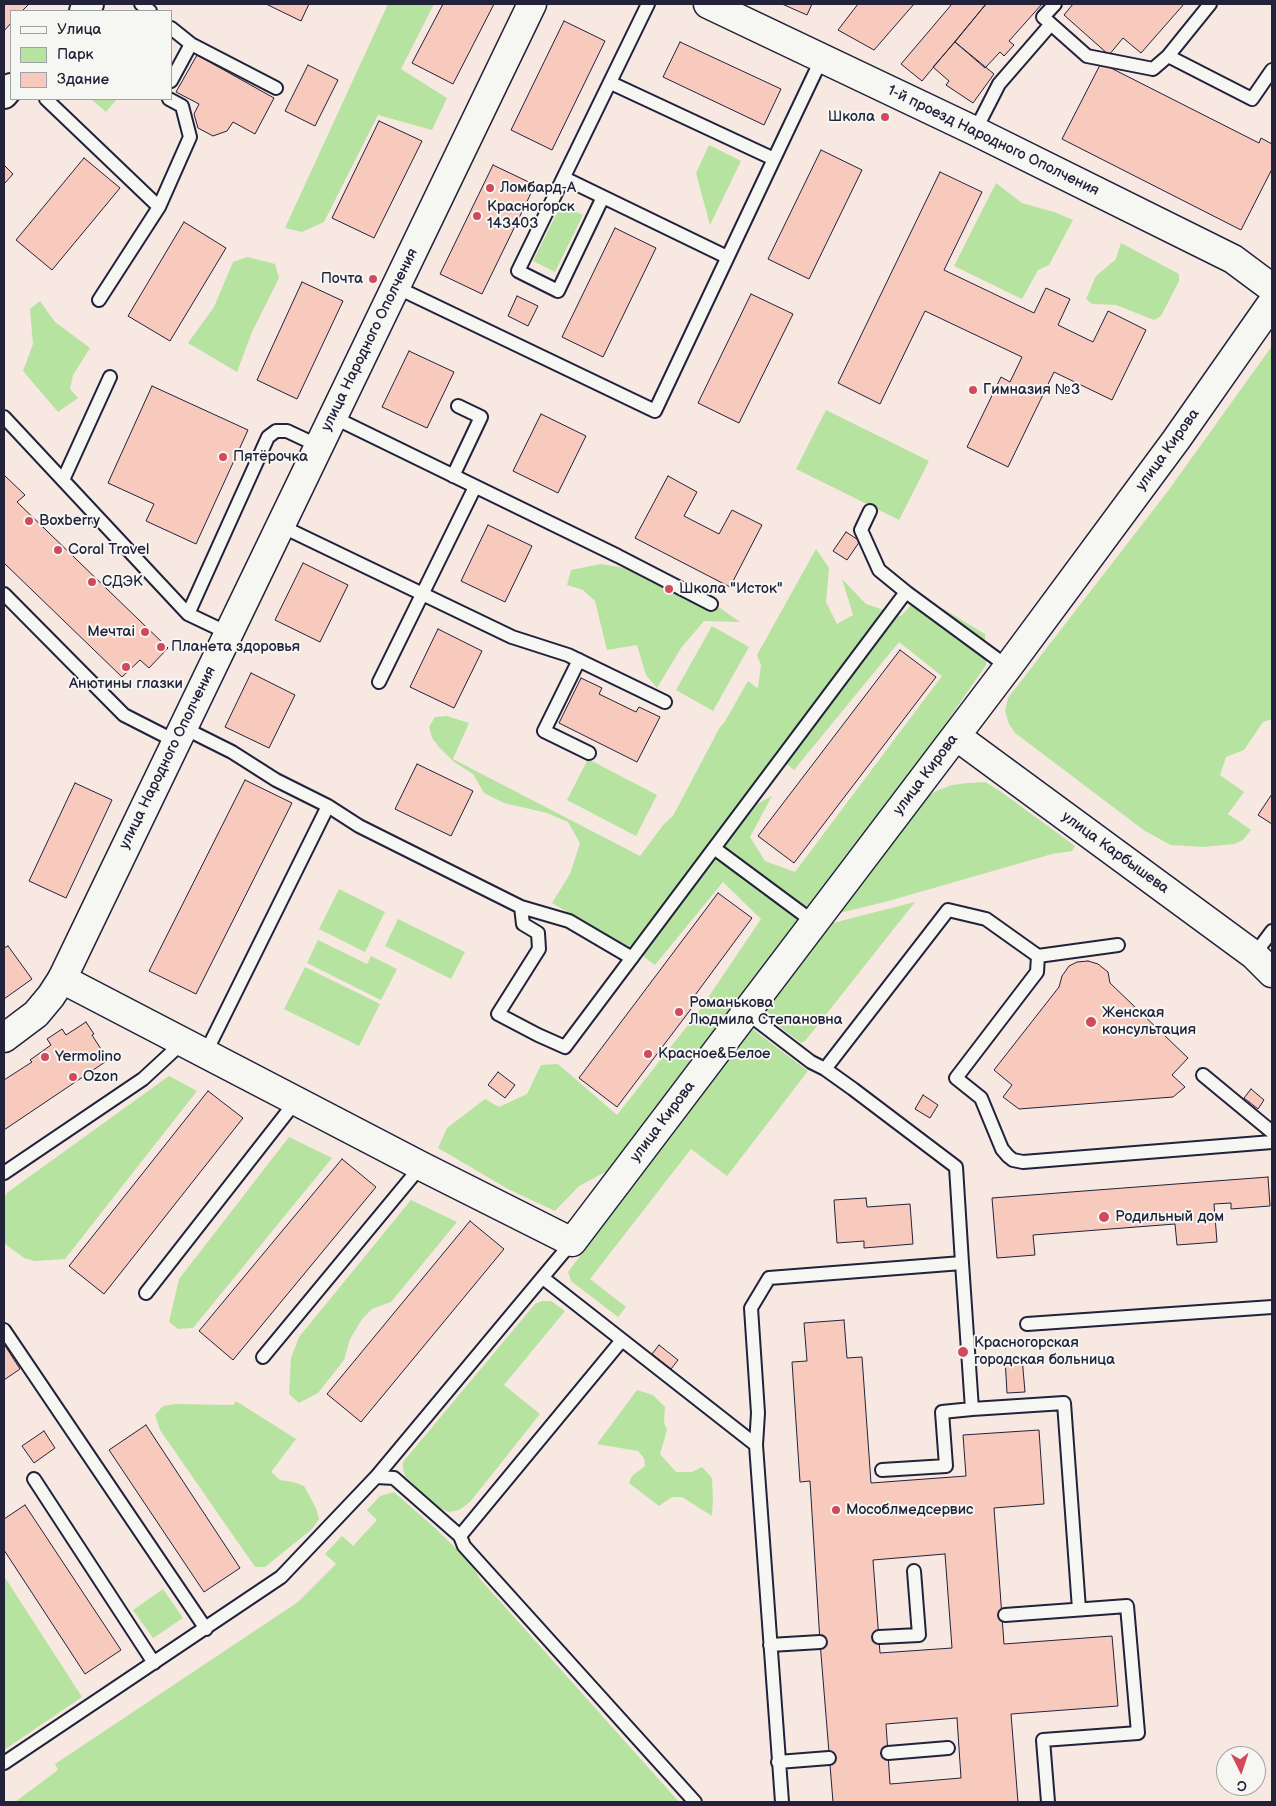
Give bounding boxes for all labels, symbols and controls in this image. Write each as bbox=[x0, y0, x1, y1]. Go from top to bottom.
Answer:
legend bbox=[10, 10, 172, 100]
text: Улица bbox=[57, 20, 101, 39]
text: Парк bbox=[57, 45, 94, 64]
text: Здание bbox=[57, 70, 109, 89]
street label: 1-й проезд Народного Ополчения bbox=[884, 82, 1102, 200]
place label: Школа bbox=[828, 108, 875, 126]
marker: Школа bbox=[879, 111, 891, 123]
place label: Ломбард-А bbox=[500, 179, 576, 197]
marker: Ломбард-А bbox=[484, 182, 496, 194]
place label: Красногорск 143403 bbox=[487, 198, 575, 233]
marker: Красногорск 143403 bbox=[471, 210, 483, 222]
street label: улица Народного Ополчения bbox=[318, 246, 422, 434]
place label: Почта bbox=[321, 270, 363, 288]
marker: Почта bbox=[367, 273, 379, 285]
place label: Гимназия №3 bbox=[983, 381, 1080, 399]
marker: Гимназия №3 bbox=[967, 384, 979, 396]
street label: улица Кирова bbox=[1132, 406, 1204, 494]
place label: Пятёрочка bbox=[233, 448, 308, 466]
marker: Пятёрочка bbox=[217, 451, 229, 463]
place label: Boxberry bbox=[39, 512, 100, 530]
marker: Boxberry bbox=[23, 515, 35, 527]
place label: Coral Travel bbox=[68, 541, 149, 559]
marker: Coral Travel bbox=[52, 544, 64, 556]
place label: СДЭК bbox=[102, 573, 143, 591]
marker: СДЭК bbox=[86, 576, 98, 588]
place label: Школа "Исток" bbox=[679, 580, 782, 598]
marker: Школа "Исток" bbox=[663, 583, 675, 595]
place label: Мечтаi bbox=[87, 623, 135, 641]
marker: Мечтаi bbox=[139, 626, 151, 638]
place label: Планета здоровья bbox=[171, 638, 300, 656]
marker: Планета здоровья bbox=[155, 641, 167, 653]
marker: Анютины глазки bbox=[120, 661, 132, 673]
street label: улица Народного Ополчения bbox=[116, 664, 220, 852]
place label: Анютины глазки bbox=[69, 675, 183, 693]
street label: улица Кирова bbox=[890, 731, 962, 819]
street label: улица Карбышева bbox=[1058, 808, 1172, 898]
place label: Романькова Людмила Степановна bbox=[689, 994, 843, 1029]
place label: Женская консультация bbox=[1102, 1004, 1196, 1039]
marker: Романькова Людмила Степановна bbox=[673, 1006, 685, 1018]
marker: Женская консультация bbox=[1084, 1015, 1098, 1029]
place label: Красное&Белое bbox=[658, 1045, 770, 1063]
place label: Yermolino bbox=[55, 1048, 122, 1066]
marker: Красное&Белое bbox=[642, 1048, 654, 1060]
marker: Yermolino bbox=[39, 1051, 51, 1063]
place label: Ozon bbox=[83, 1068, 118, 1086]
marker: Ozon bbox=[67, 1071, 79, 1083]
street label: улица Кирова bbox=[627, 1078, 699, 1166]
place label: Родильный дом bbox=[1115, 1208, 1224, 1226]
marker: Родильный дом bbox=[1097, 1210, 1111, 1224]
place label: Красногорская городская больница bbox=[974, 1334, 1115, 1369]
marker: Красногорская городская больница bbox=[956, 1345, 970, 1359]
place label: Мособлмедсервис bbox=[846, 1501, 973, 1519]
marker: Мособлмедсервис bbox=[830, 1504, 842, 1516]
north arrow bbox=[1216, 1746, 1266, 1796]
text: С bbox=[1237, 1777, 1247, 1794]

